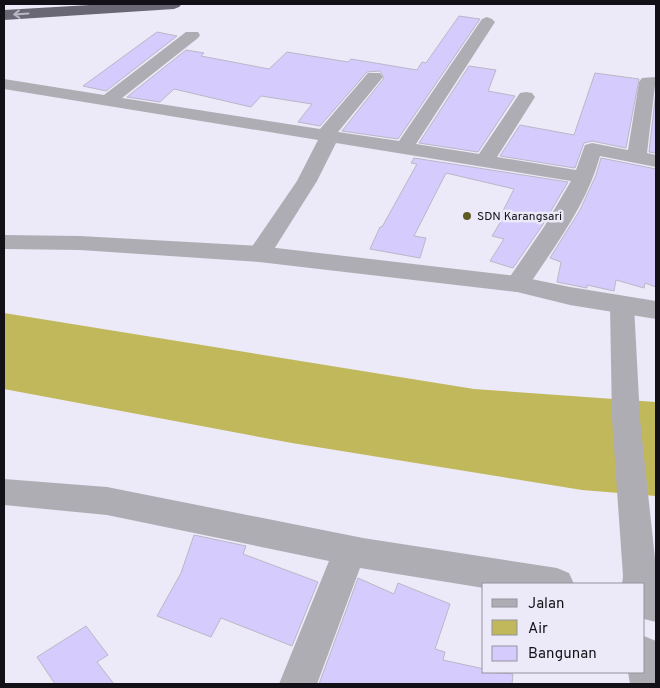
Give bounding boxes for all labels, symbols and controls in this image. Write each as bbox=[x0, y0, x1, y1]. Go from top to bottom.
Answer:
one-way arrow bbox=[13, 10, 29, 19]
place label: SDN Karangsari bbox=[477, 209, 562, 225]
marker: SDN Karangsari bbox=[461, 210, 473, 222]
legend bbox=[482, 583, 645, 673]
text: Jalan bbox=[528, 595, 565, 614]
text: Air bbox=[528, 620, 548, 639]
text: Bangunan bbox=[528, 645, 597, 664]

